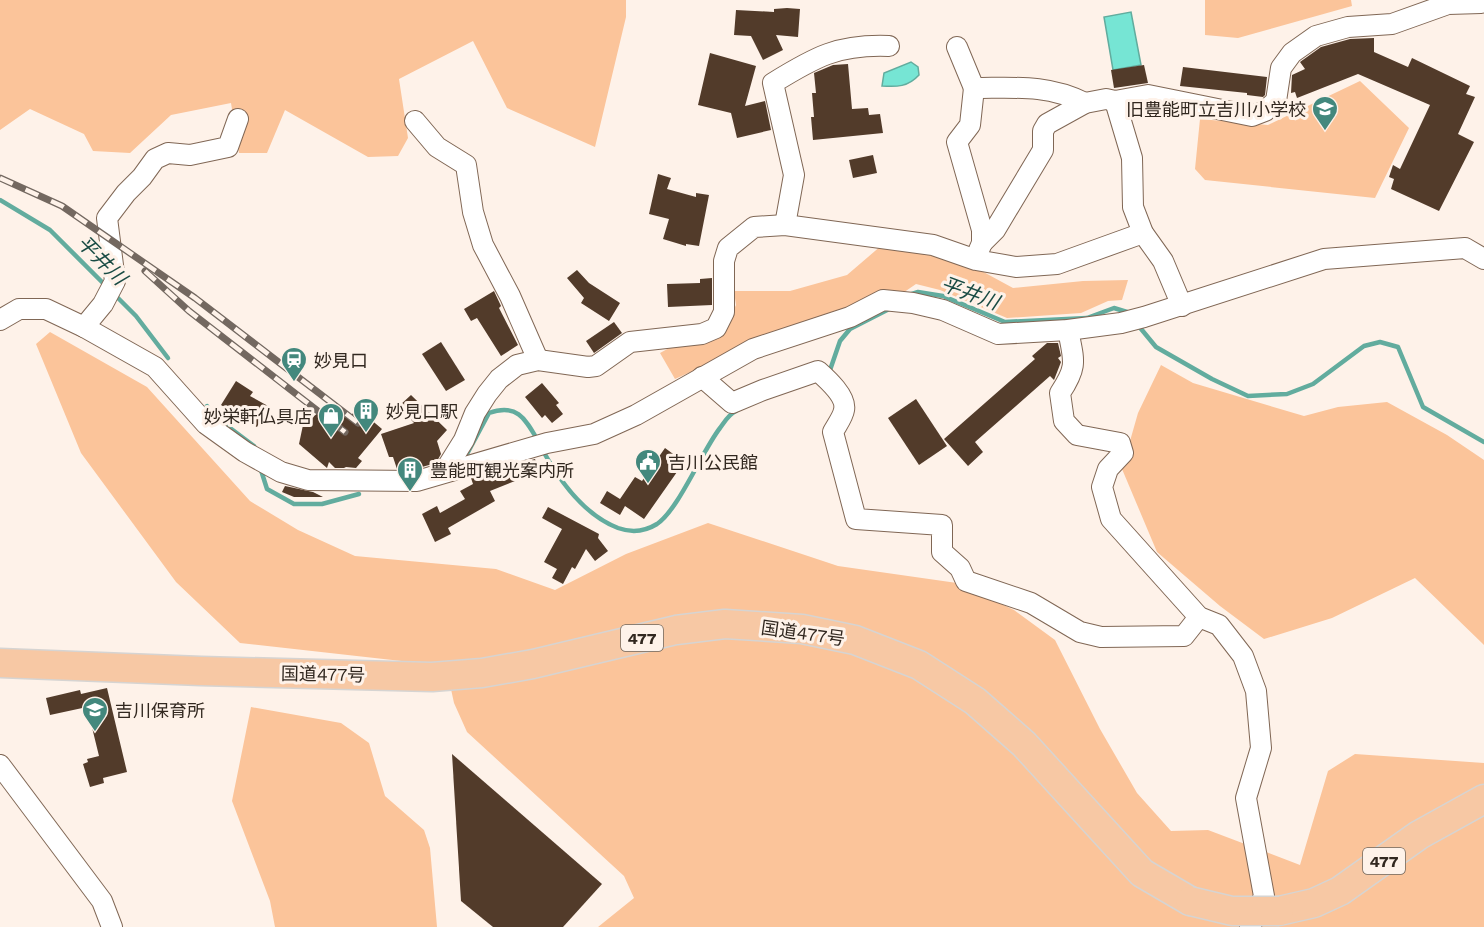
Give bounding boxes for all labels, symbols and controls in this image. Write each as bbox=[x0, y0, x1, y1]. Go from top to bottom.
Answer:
school or university icon: 旧豊能町立吉川小学校 bbox=[1310, 94, 1340, 132]
place label: 旧豊能町立吉川小学校 bbox=[1126, 99, 1306, 120]
water label: 平井川 bbox=[72, 230, 133, 291]
water label: 平井川 bbox=[938, 271, 1004, 315]
station icon: 妙見口 bbox=[279, 345, 309, 383]
place label: 妙見口 bbox=[314, 350, 368, 371]
building icon: 妙見口駅 bbox=[351, 396, 381, 434]
shop icon: 妙栄軒仏具店 bbox=[316, 401, 346, 439]
place label: 妙見口駅 bbox=[386, 401, 458, 422]
place label: 妙栄軒仏具店 bbox=[204, 406, 312, 427]
public building icon: 吉川公民館 bbox=[633, 447, 663, 485]
place label: 吉川公民館 bbox=[668, 452, 758, 473]
building icon: 豊能町観光案内所 bbox=[395, 455, 425, 493]
place label: 豊能町観光案内所 bbox=[430, 460, 574, 481]
street label: 国道477号 bbox=[760, 617, 846, 649]
road number: 477 bbox=[621, 625, 663, 651]
street label: 国道477号 bbox=[281, 663, 365, 685]
school or university icon: 吉川保育所 bbox=[80, 695, 110, 733]
place label: 吉川保育所 bbox=[115, 700, 205, 721]
road number: 477 bbox=[1363, 848, 1405, 874]

